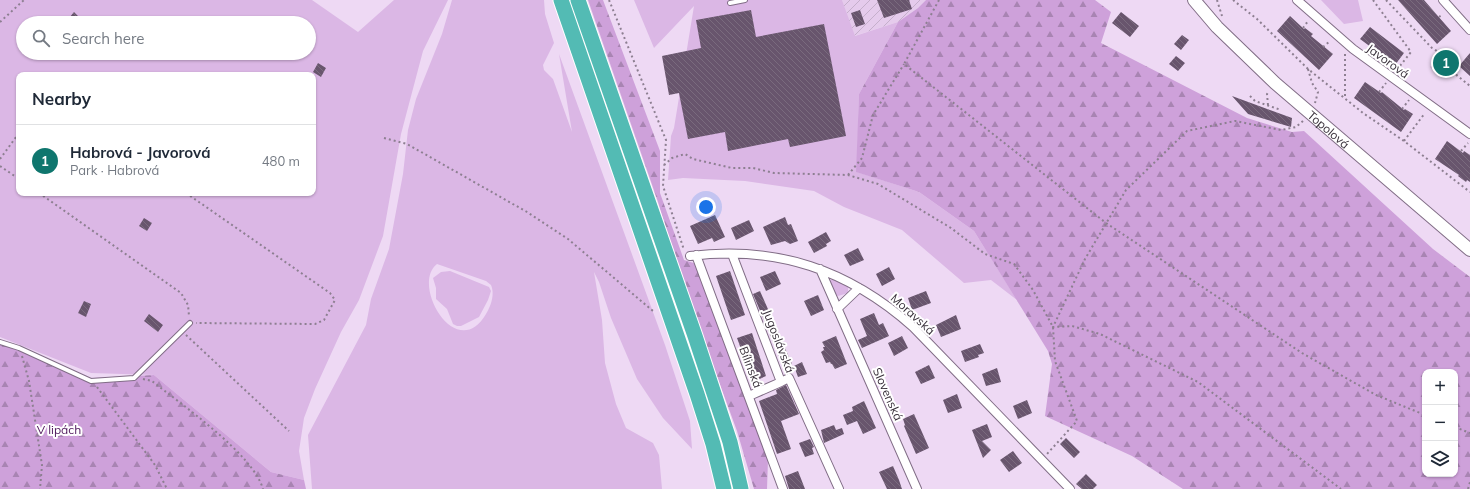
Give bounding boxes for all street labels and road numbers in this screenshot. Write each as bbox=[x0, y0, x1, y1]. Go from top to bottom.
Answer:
street label: Javorová bbox=[1364, 41, 1412, 81]
street label: Topolová bbox=[1305, 107, 1353, 151]
street label: Moravská bbox=[888, 290, 938, 338]
street label: Jugoslávská bbox=[760, 307, 798, 375]
street label: Bílinská bbox=[736, 344, 766, 390]
street label: Slovenská bbox=[870, 365, 906, 423]

